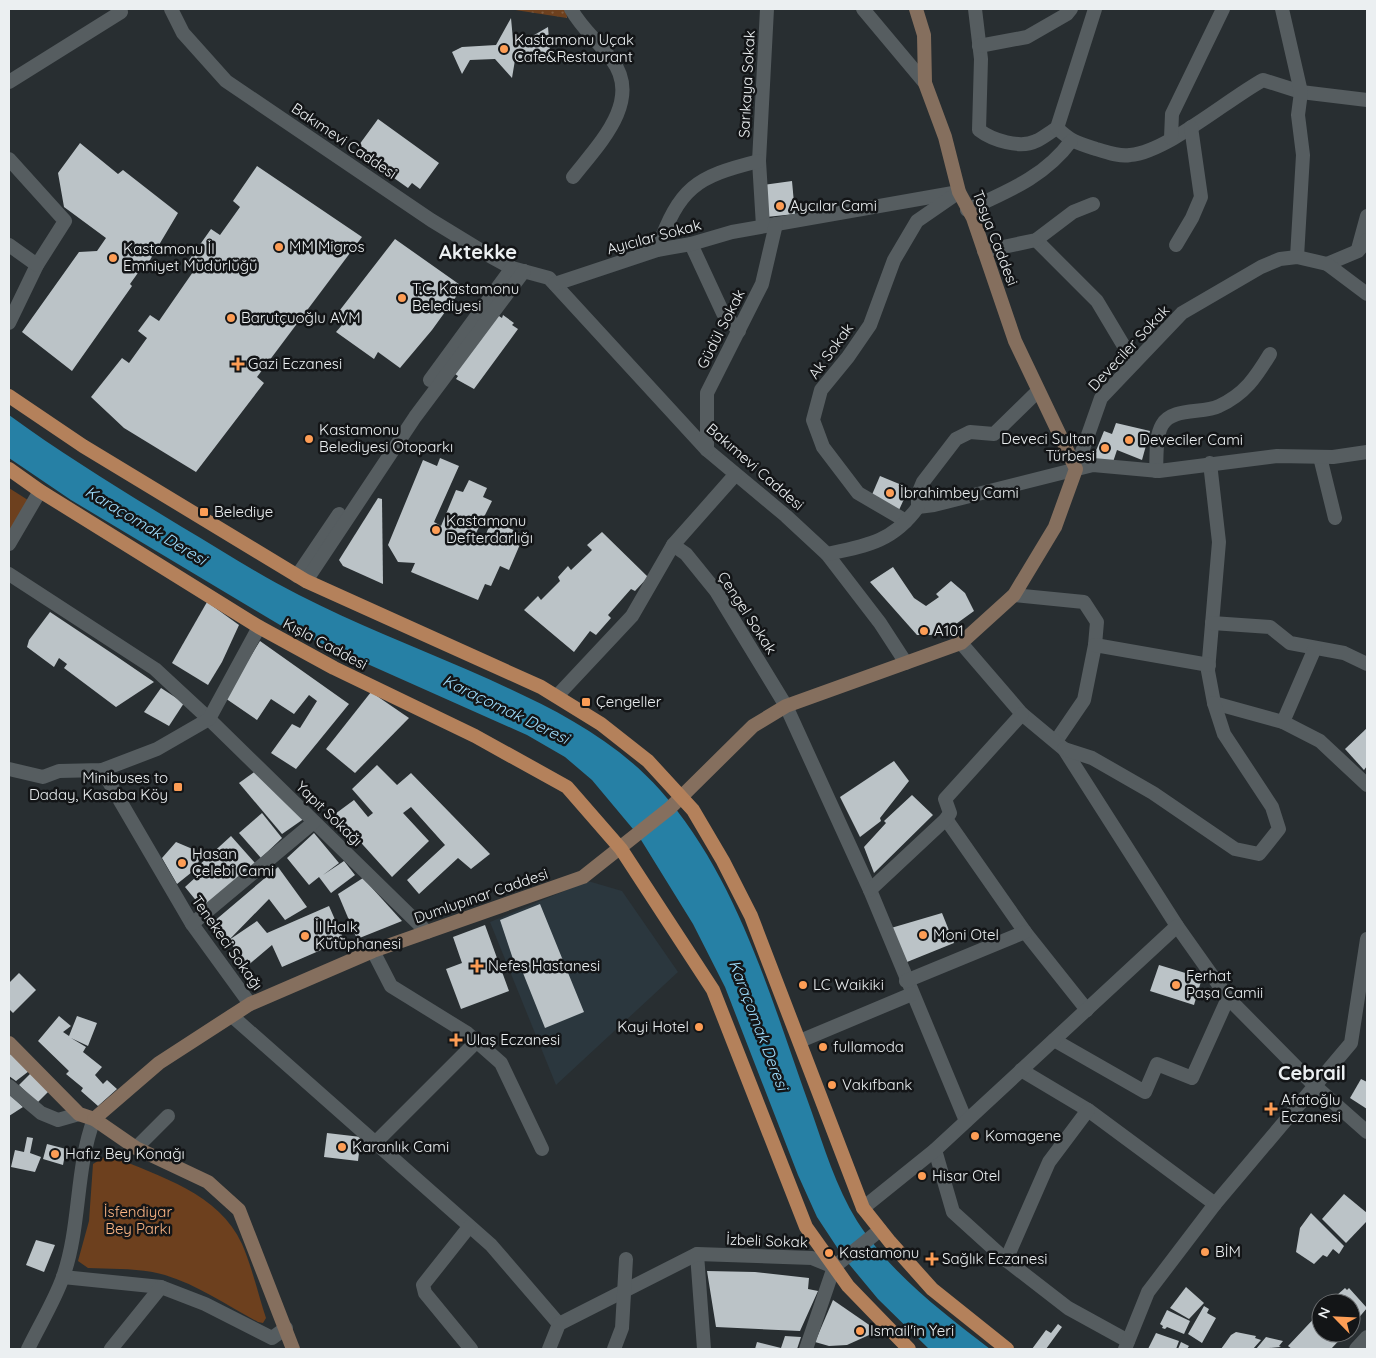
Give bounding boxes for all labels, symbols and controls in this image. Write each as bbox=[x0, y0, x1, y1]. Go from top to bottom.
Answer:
place label: Kastamonu Uçak Cafe&Restaurant bbox=[514, 30, 634, 66]
street label: Sarıkaya Sokak bbox=[734, 30, 759, 138]
marker: Kastamonu Uçak Cafe&Restaurant bbox=[498, 43, 510, 55]
street label: Bakımevi Caddesi bbox=[288, 98, 401, 183]
street label: Tosya Caddesi bbox=[969, 187, 1022, 288]
place label: Aycılar Cami bbox=[790, 196, 877, 215]
marker: Aycılar Cami bbox=[774, 200, 786, 212]
street label: Ayıcılar Sokak bbox=[605, 215, 703, 258]
place label: MM Migros bbox=[289, 237, 364, 256]
place label: Kastamonu İl Emniyet Müdürlüğü bbox=[123, 239, 258, 275]
district label: Aktekke bbox=[439, 239, 517, 264]
marker: MM Migros bbox=[273, 241, 285, 253]
marker: Kastamonu İl Emniyet Müdürlüğü bbox=[107, 252, 119, 264]
place label: T.C. Kastamonu Belediyesi bbox=[412, 279, 519, 315]
street label: Güdül Sokak bbox=[692, 286, 749, 372]
marker: T.C. Kastamonu Belediyesi bbox=[396, 292, 408, 304]
street label: Deveciler Sokak bbox=[1084, 301, 1173, 395]
place label: Barutçuoğlu AVM bbox=[241, 308, 361, 327]
marker: Barutçuoğlu AVM bbox=[225, 312, 237, 324]
street label: Ak Sokak bbox=[804, 319, 857, 382]
place label: Gazi Eczanesi bbox=[248, 354, 342, 373]
marker: Gazi Eczanesi bbox=[232, 358, 244, 370]
street label: Bakımevi Caddesi bbox=[703, 419, 808, 514]
place label: Kastamonu Belediyesi Otoparkı bbox=[319, 420, 453, 456]
place label: Deveci Sultan Türbesi bbox=[1001, 429, 1095, 465]
place label: Deveciler Cami bbox=[1139, 430, 1243, 449]
marker: Kastamonu Belediyesi Otoparkı bbox=[303, 433, 315, 445]
marker: Deveciler Cami bbox=[1123, 434, 1135, 446]
marker: Deveci Sultan Türbesi bbox=[1099, 442, 1111, 454]
water label: Karaçomak Deresi bbox=[82, 481, 212, 570]
place label: İbrahimbey Cami bbox=[900, 483, 1019, 502]
marker: İbrahimbey Cami bbox=[884, 487, 896, 499]
place label: Belediye bbox=[214, 502, 273, 521]
marker: Belediye bbox=[198, 506, 210, 518]
place label: Kastamonu Defterdarlığı bbox=[446, 511, 533, 547]
marker: Kastamonu Defterdarlığı bbox=[430, 524, 442, 536]
street label: Çengel Sokak bbox=[714, 568, 781, 658]
street label: Kışla Caddesi bbox=[280, 613, 371, 674]
place label: A101 bbox=[934, 621, 964, 640]
marker: A101 bbox=[918, 625, 930, 637]
water label: Karaçomak Deresi bbox=[440, 670, 574, 749]
place label: Çengeller bbox=[596, 692, 662, 711]
marker: Çengeller bbox=[580, 696, 592, 708]
place label: Minibuses to Daday, Kasaba Köy bbox=[29, 768, 168, 804]
street label: Yapıt Sokağı bbox=[292, 777, 367, 850]
marker: Minibuses to Daday, Kasaba Köy bbox=[172, 781, 184, 793]
place label: Hasan Çelebi Cami bbox=[192, 844, 274, 880]
marker: Hasan Çelebi Cami bbox=[176, 857, 188, 869]
street label: Dumlupınar Caddesi bbox=[411, 864, 550, 927]
street label: Tenekeci Sokağı bbox=[188, 892, 267, 994]
place label: İl Halk Kütüphanesi bbox=[315, 917, 401, 953]
place label: Moni Otel bbox=[933, 925, 999, 944]
marker: Moni Otel bbox=[917, 929, 929, 941]
marker: İl Halk Kütüphanesi bbox=[299, 930, 311, 942]
place label: Nefes Hastanesi bbox=[488, 956, 600, 975]
water label: Karaçomak Deresi bbox=[725, 957, 794, 1094]
marker: Nefes Hastanesi bbox=[470, 959, 484, 973]
place label: Ferhat Paşa Camii bbox=[1186, 966, 1263, 1002]
place label: LC Waikiki bbox=[813, 975, 884, 994]
marker: LC Waikiki bbox=[797, 979, 809, 991]
marker: Ferhat Paşa Camii bbox=[1170, 979, 1182, 991]
place label: Kayi Hotel bbox=[617, 1017, 689, 1036]
marker: Kayi Hotel bbox=[693, 1021, 705, 1033]
place label: Ulaş Eczanesi bbox=[466, 1030, 560, 1049]
marker: Ulaş Eczanesi bbox=[450, 1034, 462, 1046]
place label: fullamoda bbox=[833, 1037, 904, 1056]
marker: fullamoda bbox=[817, 1041, 829, 1053]
district label: Cebrail bbox=[1278, 1060, 1346, 1085]
place label: Vakıfbank bbox=[842, 1075, 912, 1094]
marker: Vakıfbank bbox=[826, 1079, 838, 1091]
place label: Afatoğlu Eczanesi bbox=[1281, 1090, 1341, 1126]
marker: Afatoğlu Eczanesi bbox=[1265, 1103, 1277, 1115]
place label: Komagene bbox=[985, 1126, 1061, 1145]
marker: Komagene bbox=[969, 1130, 981, 1142]
place label: Karanlık Cami bbox=[352, 1137, 449, 1156]
marker: Karanlık Cami bbox=[336, 1141, 348, 1153]
place label: Hafız Bey Konağı bbox=[65, 1144, 185, 1163]
marker: Hafız Bey Konağı bbox=[49, 1148, 61, 1160]
place label: Hisar Otel bbox=[932, 1166, 1001, 1185]
marker: Hisar Otel bbox=[916, 1170, 928, 1182]
park label: İsfendiyar Bey Parkı bbox=[104, 1202, 172, 1238]
street label: İzbeli Sokak bbox=[726, 1230, 808, 1251]
place label: BİM bbox=[1215, 1242, 1241, 1261]
place label: Kastamonu bbox=[839, 1243, 919, 1262]
marker: BİM bbox=[1199, 1246, 1211, 1258]
marker: Kastamonu bbox=[823, 1247, 835, 1259]
place label: Sağlık Eczanesi bbox=[942, 1249, 1048, 1268]
marker: Sağlık Eczanesi bbox=[926, 1253, 938, 1265]
north arrow bbox=[1311, 1293, 1361, 1343]
text: N bbox=[1314, 1304, 1334, 1321]
place label: Ismail'in Yeri bbox=[870, 1321, 954, 1340]
marker: Ismail'in Yeri bbox=[854, 1325, 866, 1337]

